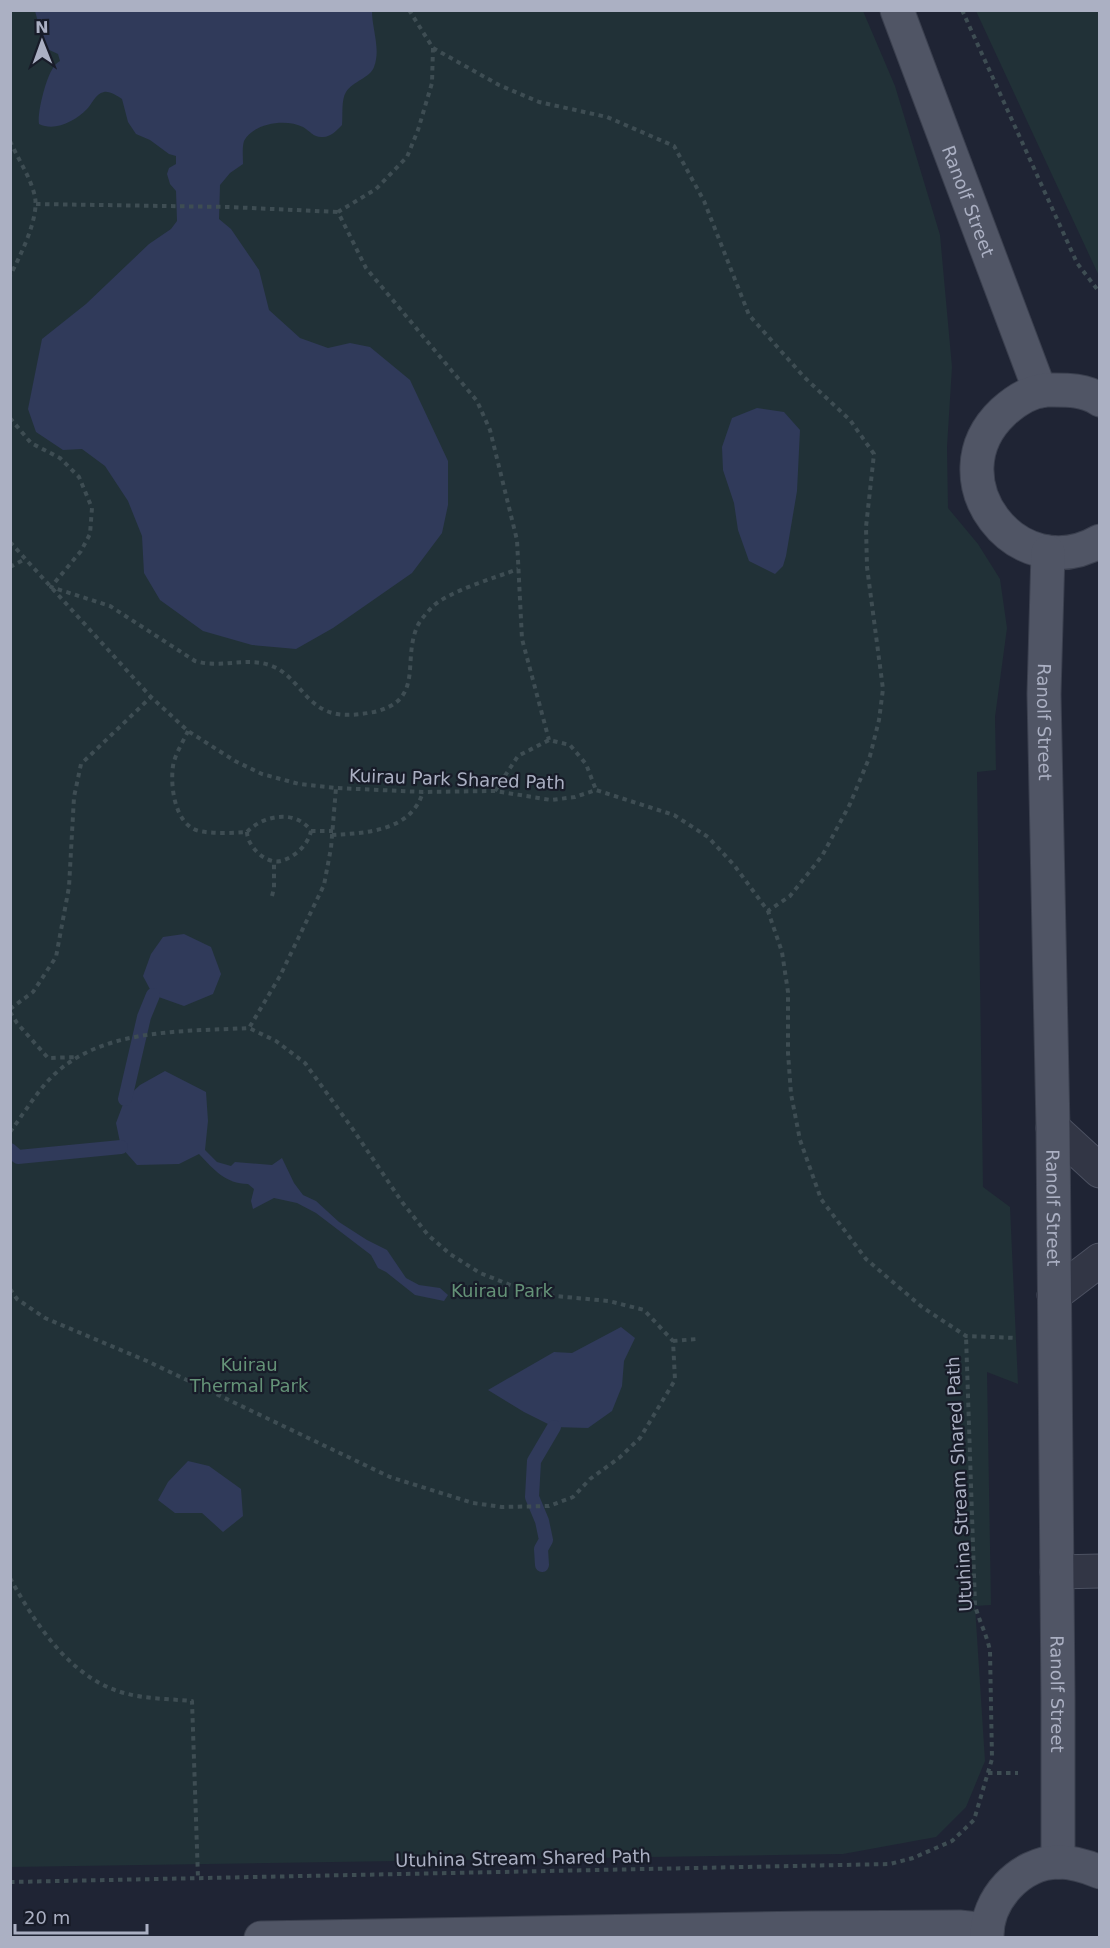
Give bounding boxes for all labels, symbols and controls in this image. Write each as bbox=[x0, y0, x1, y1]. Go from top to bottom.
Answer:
north arrow bbox=[12, 12, 72, 72]
text: N bbox=[35, 18, 49, 37]
street label: Ranolf Street bbox=[938, 142, 999, 260]
street label: Ranolf Street bbox=[1033, 663, 1056, 781]
street label: Kuirau Park Shared Path bbox=[349, 765, 565, 793]
street label: Ranolf Street bbox=[1043, 1149, 1065, 1267]
park label: Kuirau Park bbox=[451, 1280, 553, 1301]
park label: Kuirau Thermal Park bbox=[189, 1354, 309, 1396]
street label: Utuhina Stream Shared Path bbox=[942, 1356, 976, 1612]
street label: Ranolf Street bbox=[1047, 1635, 1069, 1753]
street label: Utuhina Stream Shared Path bbox=[395, 1845, 651, 1871]
scale bar bbox=[15, 1897, 147, 1935]
text: 20 m bbox=[24, 1907, 70, 1928]

